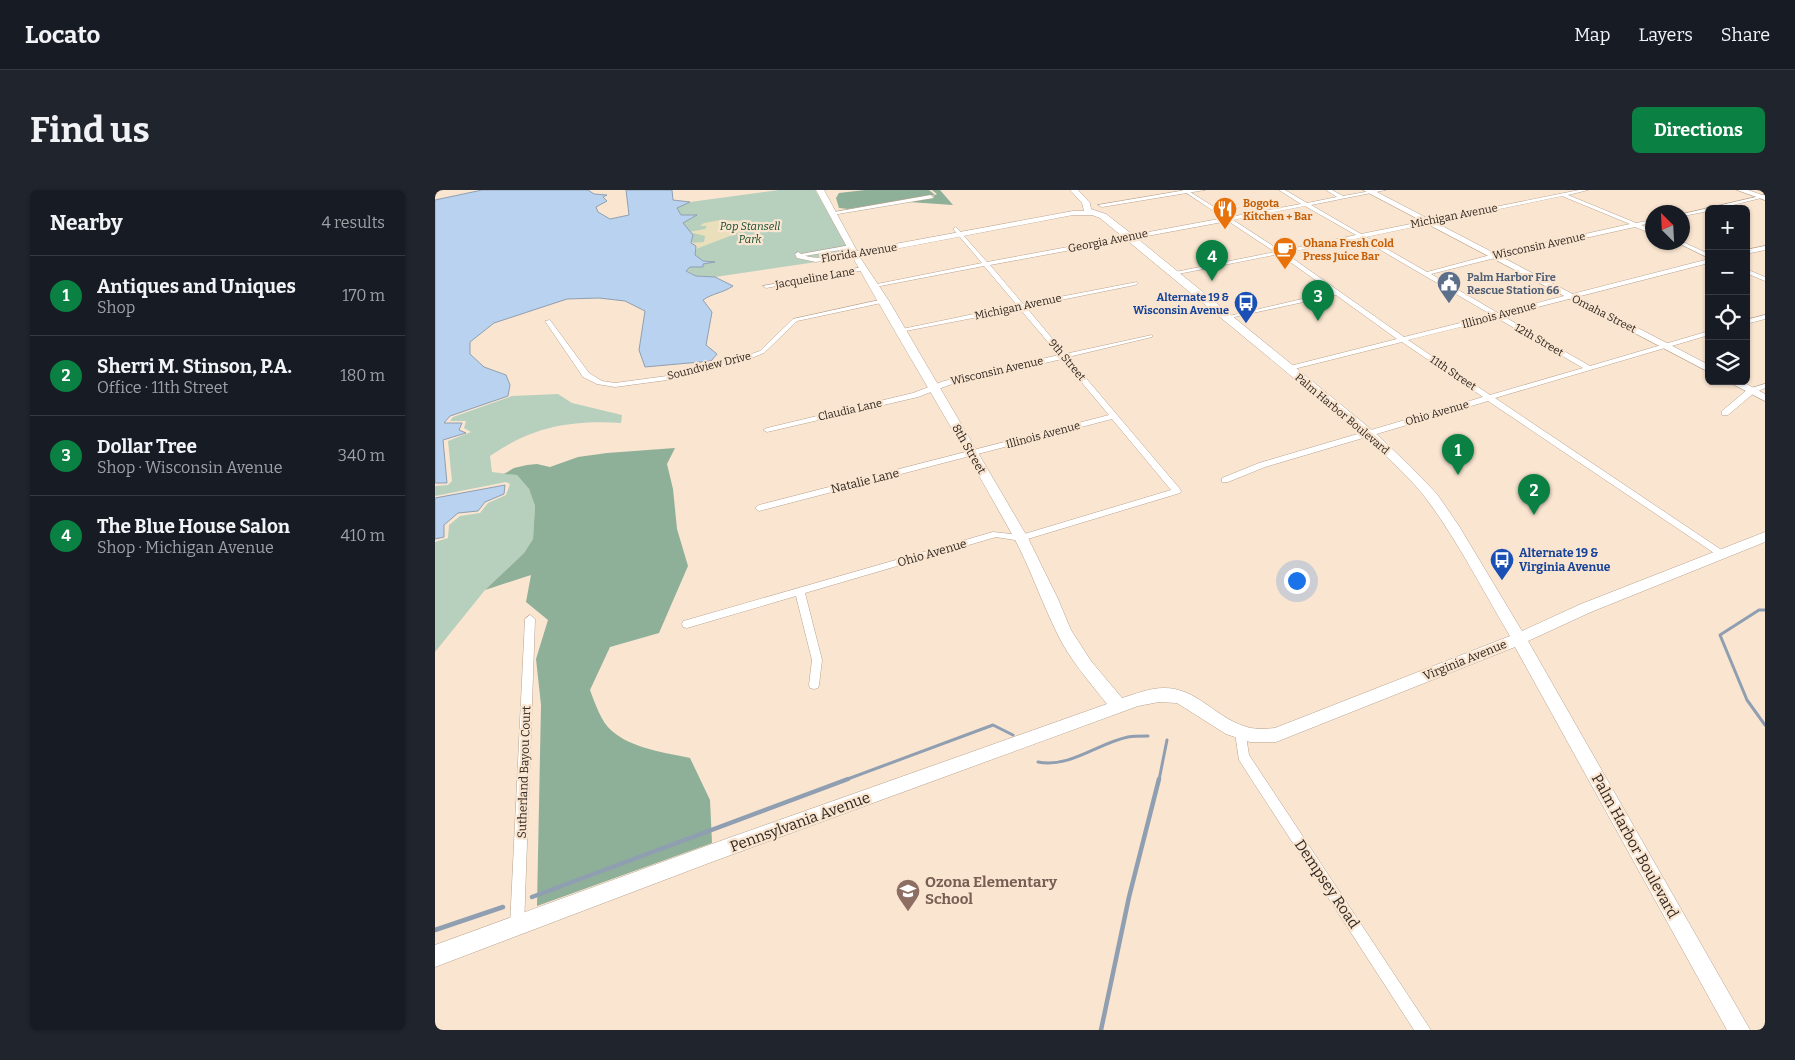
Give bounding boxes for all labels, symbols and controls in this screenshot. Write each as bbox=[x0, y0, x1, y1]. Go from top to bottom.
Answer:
text: Locato bbox=[25, 21, 100, 49]
text: Map bbox=[1574, 24, 1610, 46]
text: Layers bbox=[1638, 24, 1693, 46]
text: Share bbox=[1721, 24, 1770, 46]
button: Directions bbox=[1632, 107, 1765, 153]
text: Find us bbox=[30, 109, 150, 151]
restaurant icon: Bogota Kitchen + Bar bbox=[1212, 196, 1238, 230]
place label: Bogota Kitchen + Bar bbox=[1243, 197, 1313, 223]
street label: Michigan Avenue bbox=[1409, 201, 1499, 231]
north arrow bbox=[1645, 205, 1690, 250]
map controls bbox=[1705, 205, 1750, 385]
button: + bbox=[1705, 205, 1750, 250]
text: Nearby bbox=[50, 210, 123, 236]
text: 4 results bbox=[322, 213, 385, 232]
park label: Pop Stansell Park bbox=[720, 220, 780, 246]
street label: Georgia Avenue bbox=[1067, 227, 1149, 255]
street label: Wisconsin Avenue bbox=[1491, 230, 1587, 262]
cafe icon: Ohana Fresh Cold Press Juice Bar bbox=[1272, 236, 1298, 270]
place label: Ohana Fresh Cold Press Juice Bar bbox=[1303, 237, 1394, 263]
pin: 4 bbox=[1196, 240, 1228, 281]
street label: Florida Avenue bbox=[820, 241, 898, 265]
button: − bbox=[1705, 250, 1750, 295]
street label: Jacqueline Lane bbox=[773, 265, 856, 292]
public building icon: Palm Harbor Fire Rescue Station 66 bbox=[1436, 270, 1462, 304]
place label: Palm Harbor Fire Rescue Station 66 bbox=[1467, 271, 1560, 297]
text: Antiques and Uniques bbox=[97, 275, 296, 298]
pin: 3 bbox=[1302, 280, 1334, 321]
text: 1 bbox=[63, 286, 69, 305]
text: 170 m bbox=[342, 286, 385, 305]
bus stop icon: Alternate 19 & Wisconsin Avenue bbox=[1233, 290, 1259, 324]
street label: Michigan Avenue bbox=[973, 291, 1063, 323]
place label: Alternate 19 & Wisconsin Avenue bbox=[1133, 291, 1230, 317]
street label: Omaha Street bbox=[1570, 292, 1638, 336]
button: locate bbox=[1705, 295, 1750, 340]
text: Shop bbox=[97, 298, 135, 317]
street label: Illinois Avenue bbox=[1461, 299, 1537, 331]
street label: 12th Street bbox=[1512, 321, 1566, 359]
street label: 9th Street bbox=[1046, 337, 1088, 384]
button: layers bbox=[1705, 340, 1750, 385]
street label: Soundview Drive bbox=[666, 349, 752, 383]
street label: 11th Street bbox=[1427, 353, 1479, 393]
street label: Wisconsin Avenue bbox=[950, 354, 1044, 388]
text: Sherri M. Stinson, P.A. bbox=[97, 355, 292, 378]
text: 2 bbox=[61, 366, 71, 385]
text: 180 m bbox=[340, 366, 385, 385]
street label: Palm Harbor Boulevard bbox=[1292, 371, 1392, 458]
text: Office · 11th Street bbox=[97, 378, 228, 397]
street label: Claudia Lane bbox=[817, 396, 883, 424]
street label: Ohio Avenue bbox=[1404, 398, 1470, 428]
street label: Illinois Avenue bbox=[1005, 419, 1081, 451]
street label: 8th Street bbox=[949, 422, 989, 477]
pin: 1 bbox=[1442, 434, 1474, 475]
text: Dollar Tree bbox=[97, 435, 197, 458]
text: 3 bbox=[61, 446, 71, 465]
text: 340 m bbox=[338, 446, 385, 465]
text: Shop · Wisconsin Avenue bbox=[97, 458, 282, 477]
street label: Natalie Lane bbox=[829, 466, 901, 496]
pin: 2 bbox=[1518, 474, 1550, 515]
text: The Blue House Salon bbox=[97, 515, 290, 538]
text: 4 bbox=[61, 526, 71, 545]
text: 410 m bbox=[340, 526, 385, 545]
street label: Ohio Avenue bbox=[896, 536, 968, 570]
text: Shop · Michigan Avenue bbox=[97, 538, 274, 557]
place label: Alternate 19 & Virginia Avenue bbox=[1519, 546, 1611, 574]
bus stop icon: Alternate 19 & Virginia Avenue bbox=[1489, 547, 1515, 581]
your location bbox=[1284, 568, 1310, 594]
street label: Virginia Avenue bbox=[1421, 637, 1509, 683]
street label: Sutherland Bayou Court bbox=[515, 705, 533, 839]
street label: Palm Harbor Boulevard bbox=[1588, 771, 1682, 921]
street label: Pennsylvania Avenue bbox=[727, 788, 873, 856]
street label: Dempsey Road bbox=[1291, 836, 1363, 932]
place label: Ozona Elementary School bbox=[925, 873, 1058, 908]
school or university icon: Ozona Elementary School bbox=[895, 878, 921, 912]

